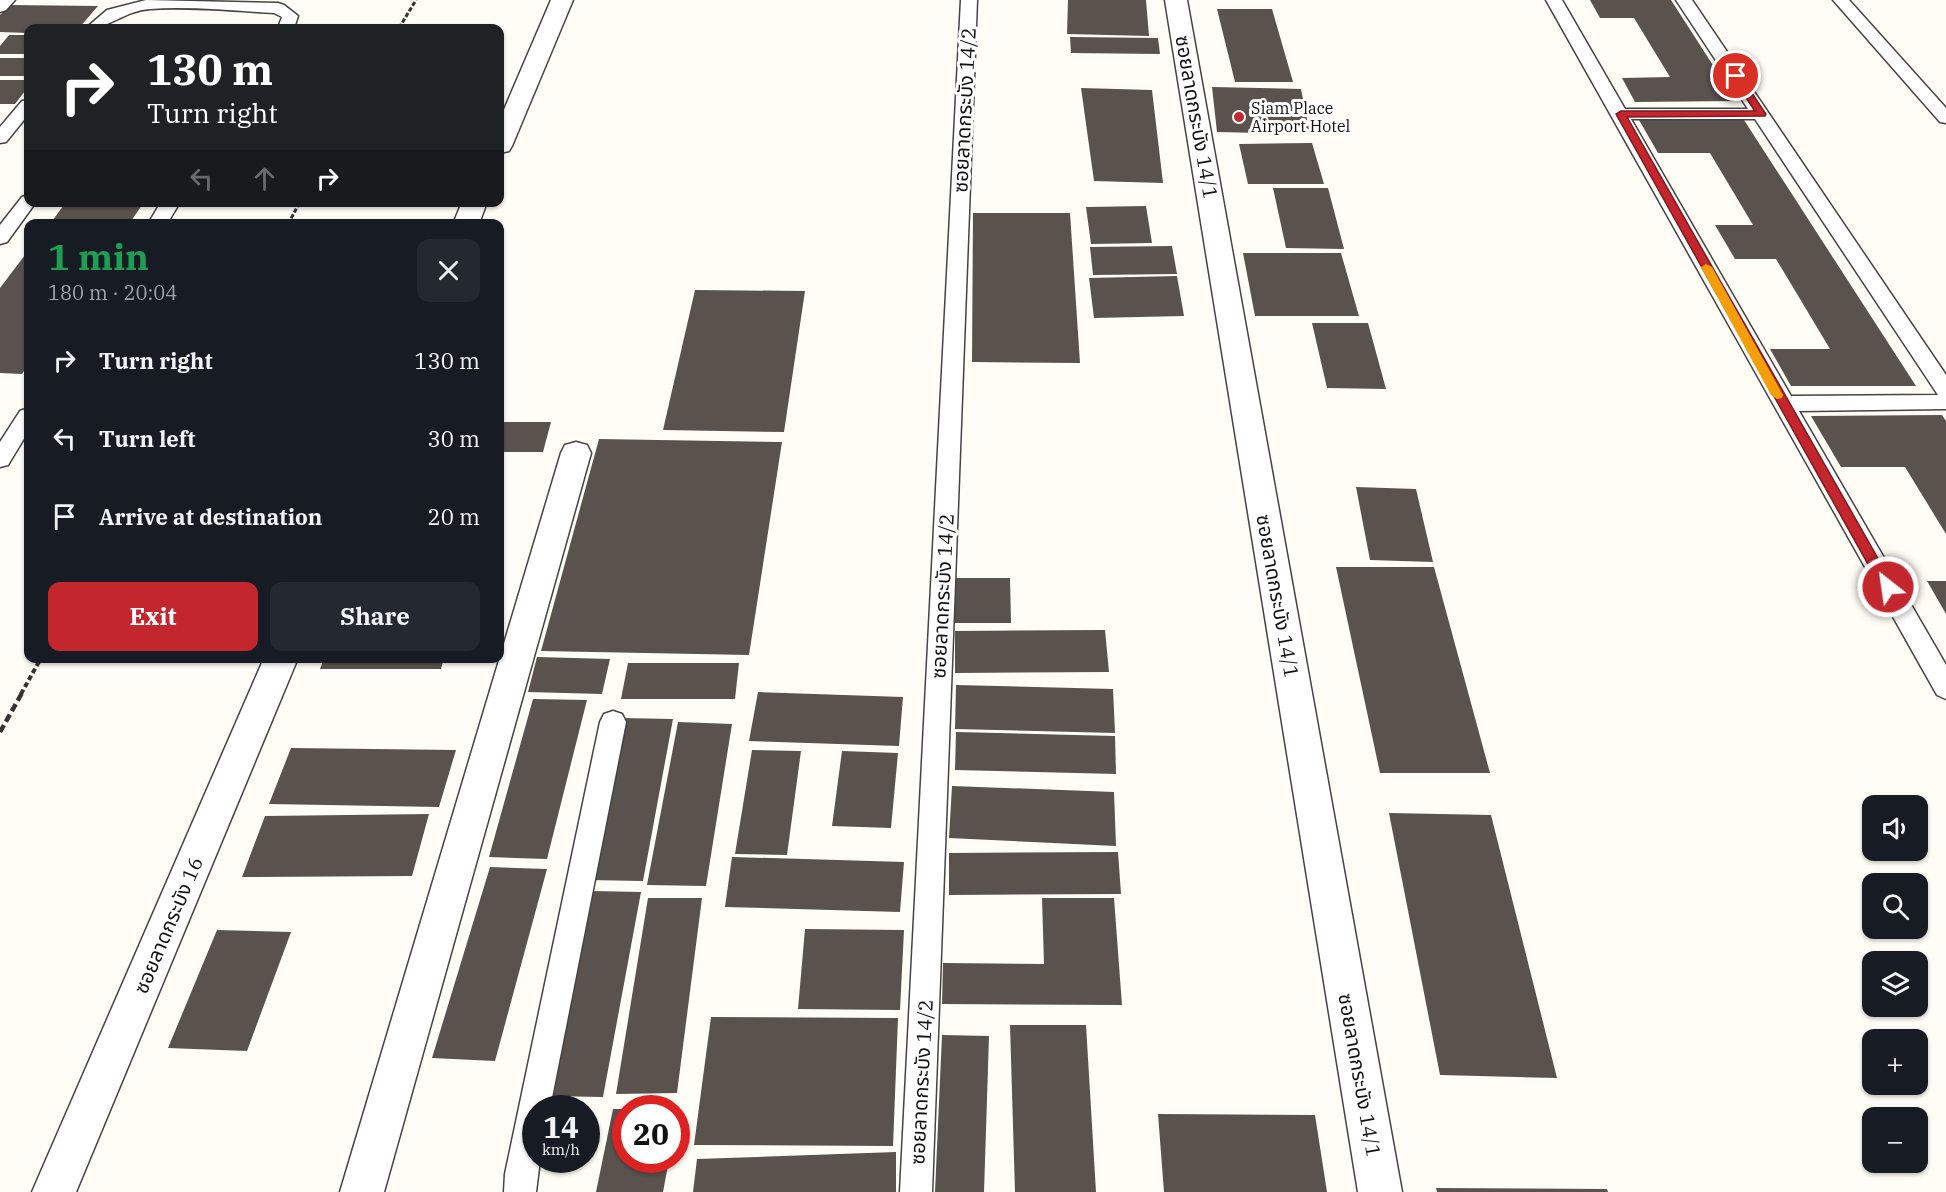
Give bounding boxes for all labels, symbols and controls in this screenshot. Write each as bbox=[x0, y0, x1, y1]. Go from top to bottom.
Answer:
street label: ซอยลาดกระบัง 14/2 bbox=[946, 27, 982, 193]
street label: ซอยลาดกระบัง 14/1 bbox=[1169, 33, 1225, 201]
text: 130 m bbox=[147, 42, 273, 97]
icon: right bbox=[48, 48, 126, 126]
pin bbox=[1710, 50, 1761, 101]
icon: arrive bbox=[1719, 59, 1752, 92]
text: Turn right bbox=[147, 95, 278, 130]
place label: Siam Place Airport Hotel bbox=[1251, 98, 1351, 136]
marker: Siam Place Airport Hotel bbox=[1232, 110, 1246, 124]
icon: left bbox=[185, 162, 218, 195]
icon: ahead bbox=[248, 162, 281, 195]
icon: right bbox=[311, 162, 344, 195]
text: 1 min bbox=[48, 233, 149, 280]
button: close bbox=[417, 239, 480, 302]
text: 180 m · 20:04 bbox=[48, 279, 177, 306]
icon: right bbox=[48, 344, 81, 377]
text: Turn right bbox=[99, 346, 213, 375]
text: 130 m bbox=[414, 346, 480, 375]
icon: left bbox=[48, 422, 81, 455]
text: Turn left bbox=[99, 424, 195, 453]
text: 30 m bbox=[428, 424, 480, 453]
icon: arrive bbox=[48, 500, 81, 533]
text: Arrive at destination bbox=[99, 502, 322, 531]
text: 20 m bbox=[428, 502, 480, 531]
street label: ซอยลาดกระบัง 14/1 bbox=[1250, 512, 1306, 680]
street label: ซอยลาดกระบัง 14/2 bbox=[924, 513, 960, 679]
position arrow bbox=[1856, 555, 1920, 619]
button: Exit bbox=[48, 582, 258, 651]
button: Share bbox=[270, 582, 480, 651]
map controls bbox=[1862, 795, 1928, 1173]
button: sound bbox=[1862, 795, 1928, 861]
street label: ซอยลาดกระบัง 16 bbox=[127, 852, 209, 998]
button: search bbox=[1862, 873, 1928, 939]
button: layers bbox=[1862, 951, 1928, 1017]
street label: ซอยลาดกระบัง 14/1 bbox=[1332, 991, 1388, 1159]
street label: ซอยลาดกระบัง 14/2 bbox=[903, 999, 939, 1165]
button: + bbox=[1862, 1029, 1928, 1095]
speed limit sign: 20 bbox=[612, 1095, 690, 1173]
text: 14 bbox=[543, 1107, 579, 1146]
button: − bbox=[1862, 1107, 1928, 1173]
text: km/h bbox=[542, 1140, 580, 1159]

